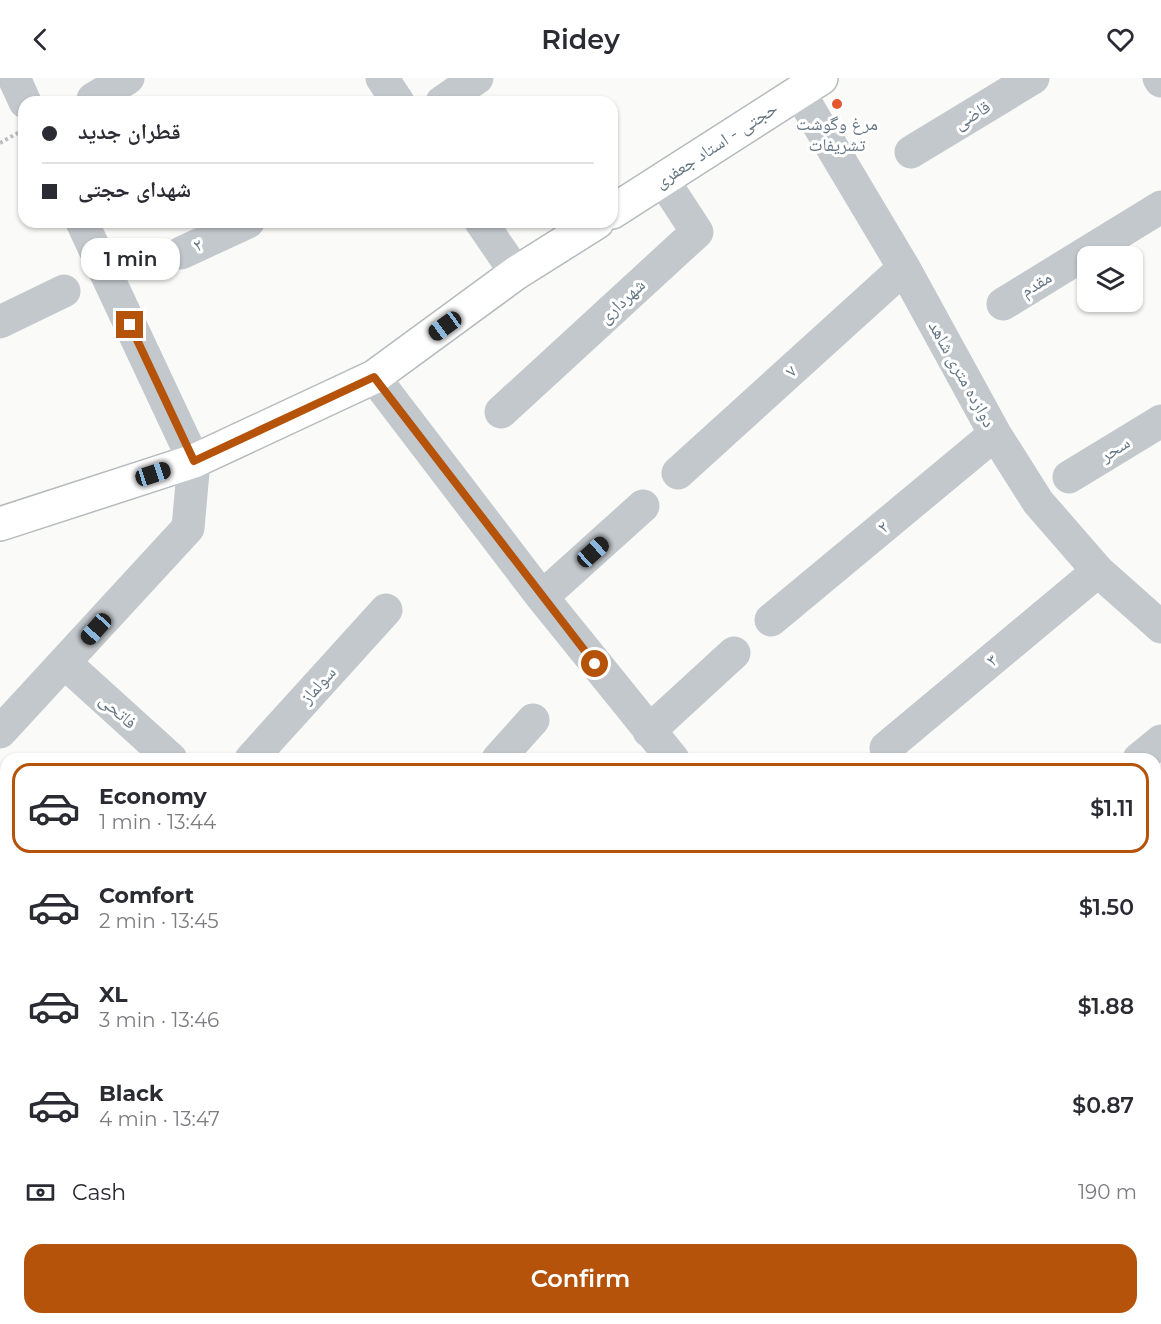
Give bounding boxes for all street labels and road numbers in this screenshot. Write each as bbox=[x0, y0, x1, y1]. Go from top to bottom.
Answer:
street label: قاضی bbox=[950, 96, 994, 134]
street label: حجتی - استاد جعفری bbox=[650, 97, 782, 193]
street label: ۲ bbox=[190, 233, 206, 257]
street label: مقدم bbox=[1016, 266, 1056, 303]
street label: شهرداری bbox=[594, 274, 650, 328]
street label: دوازده متری شاهد bbox=[924, 317, 1000, 431]
street label: ۷ bbox=[781, 360, 801, 382]
street label: سحر bbox=[1095, 431, 1134, 467]
street label: ۲ bbox=[873, 516, 893, 538]
street label: ۳ bbox=[982, 649, 1002, 671]
street label: سولماز bbox=[295, 662, 341, 709]
street label: فاتحی bbox=[95, 689, 141, 733]

